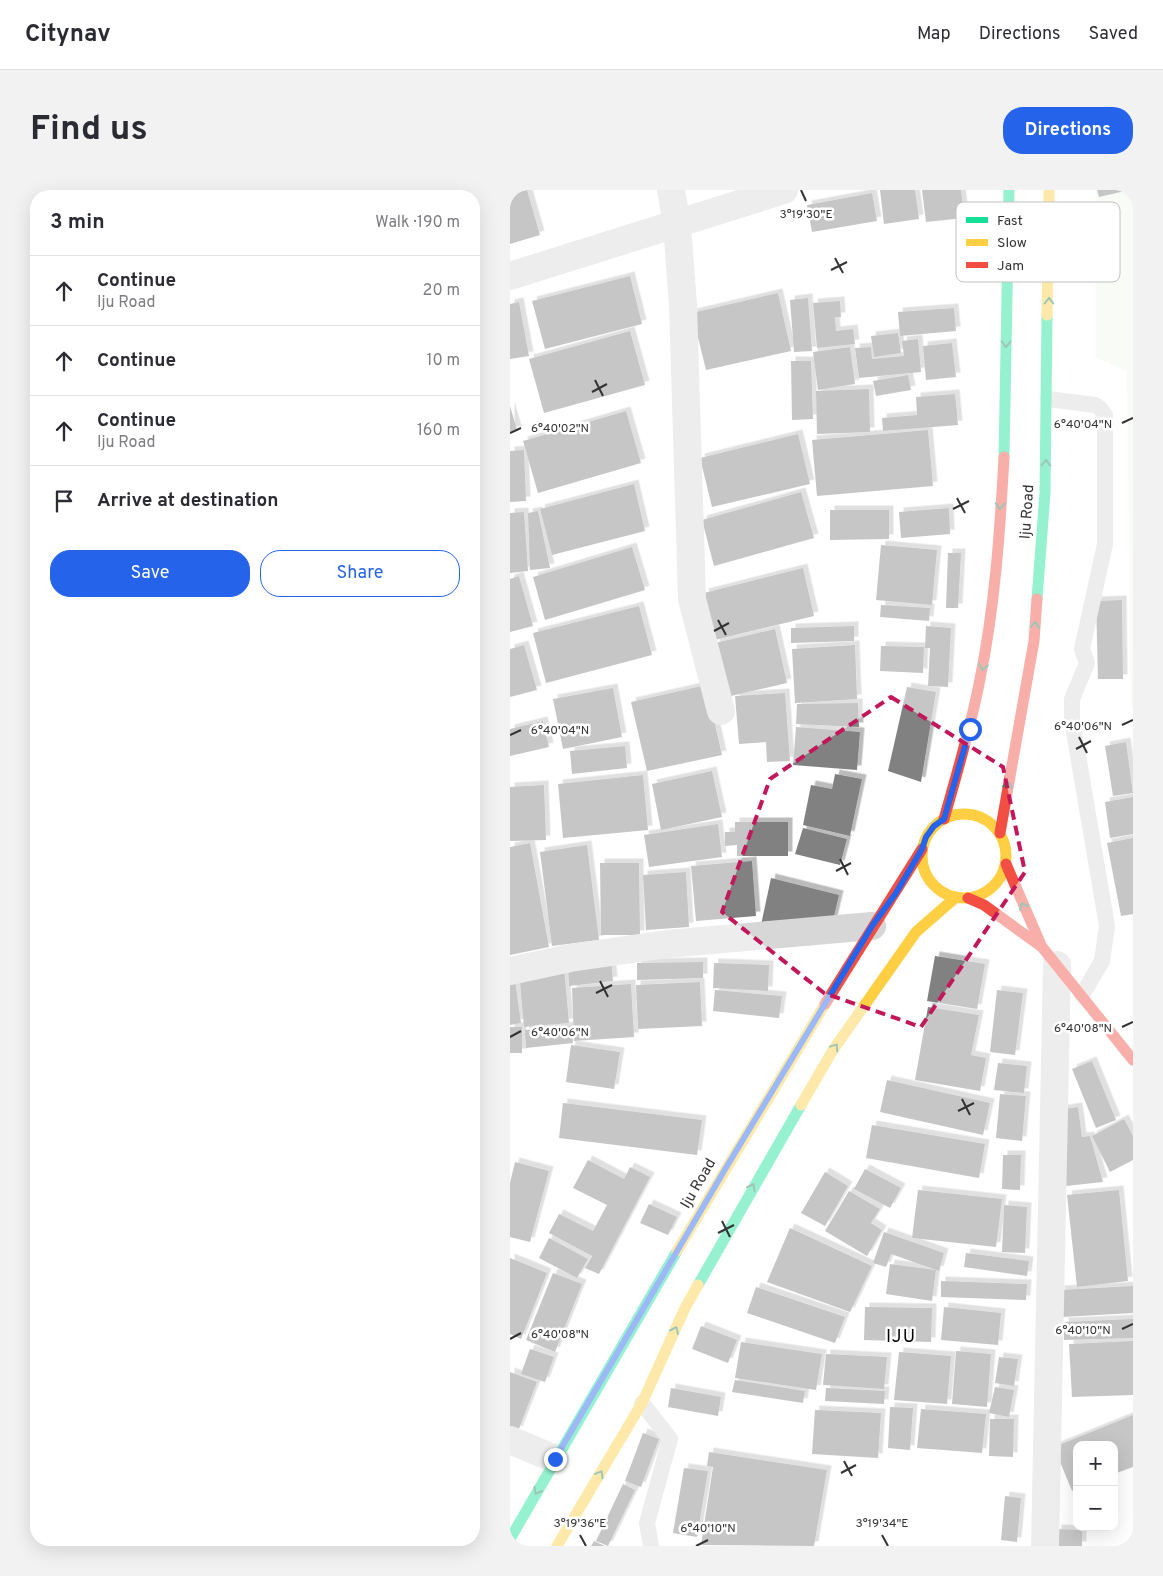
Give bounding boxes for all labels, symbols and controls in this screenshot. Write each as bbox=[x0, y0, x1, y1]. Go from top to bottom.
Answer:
text: Citynav bbox=[25, 20, 111, 50]
text: Map bbox=[917, 23, 951, 46]
text: Directions bbox=[979, 23, 1061, 46]
text: Saved bbox=[1089, 23, 1138, 46]
button: Directions bbox=[1003, 107, 1133, 154]
text: Find us bbox=[30, 108, 148, 152]
legend bbox=[956, 202, 1120, 282]
text: 3°19'30"E bbox=[779, 207, 833, 223]
text: 3 min bbox=[50, 209, 105, 236]
text: Walk · 190 m bbox=[375, 213, 460, 233]
text: Fast bbox=[997, 213, 1023, 230]
text: Slow bbox=[997, 235, 1027, 252]
text: Jam bbox=[997, 258, 1024, 275]
text: Continue bbox=[97, 269, 176, 293]
icon: ahead bbox=[50, 277, 78, 305]
text: 20 m bbox=[423, 281, 460, 301]
text: Iju Road bbox=[97, 293, 155, 313]
one-way arrow bbox=[1044, 296, 1054, 304]
one-way arrow bbox=[1001, 340, 1011, 348]
icon: ahead bbox=[50, 347, 78, 375]
text: Continue bbox=[97, 349, 176, 373]
text: 10 m bbox=[426, 351, 460, 371]
text: Continue bbox=[97, 409, 176, 433]
icon: ahead bbox=[50, 417, 78, 445]
text: 6°40'04"N bbox=[1054, 417, 1112, 433]
text: 160 m bbox=[417, 421, 460, 441]
text: 6°40'02"N bbox=[531, 421, 589, 437]
text: Iju Road bbox=[97, 433, 155, 453]
one-way arrow bbox=[1041, 459, 1051, 466]
street label: Iju Road bbox=[1017, 484, 1039, 540]
icon: arrive bbox=[50, 487, 78, 515]
text: Arrive at destination bbox=[97, 489, 278, 513]
one-way arrow bbox=[994, 502, 1005, 510]
button: Save bbox=[50, 550, 250, 597]
button: Share bbox=[260, 550, 460, 597]
one-way arrow bbox=[1029, 621, 1040, 629]
one-way arrow bbox=[978, 663, 988, 672]
route start bbox=[959, 718, 982, 741]
text: 6°40'06"N bbox=[1054, 719, 1112, 735]
text: 6°40'04"N bbox=[531, 723, 589, 739]
one-way arrow bbox=[1002, 781, 1013, 790]
one-way arrow bbox=[1019, 902, 1029, 911]
text: 6°40'08"N bbox=[1054, 1021, 1112, 1037]
text: 6°40'06"N bbox=[531, 1025, 589, 1041]
one-way arrow bbox=[829, 1044, 838, 1053]
street label: Iju Road bbox=[677, 1156, 721, 1212]
one-way arrow bbox=[746, 1184, 756, 1193]
text: 6°40'10"N bbox=[1055, 1323, 1111, 1339]
one-way arrow bbox=[668, 1326, 679, 1335]
district label: IJU bbox=[886, 1326, 916, 1349]
text: 6°40'08"N bbox=[531, 1327, 589, 1343]
map controls bbox=[1073, 1441, 1118, 1531]
button: + bbox=[1073, 1441, 1118, 1486]
route end bbox=[544, 1448, 567, 1471]
one-way arrow bbox=[594, 1471, 604, 1480]
one-way arrow bbox=[534, 1486, 544, 1495]
button: − bbox=[1073, 1486, 1118, 1531]
text: 3°19'36"E bbox=[554, 1516, 606, 1532]
text: 3°19'34"E bbox=[855, 1516, 909, 1532]
text: 6°40'10"N bbox=[680, 1521, 736, 1537]

